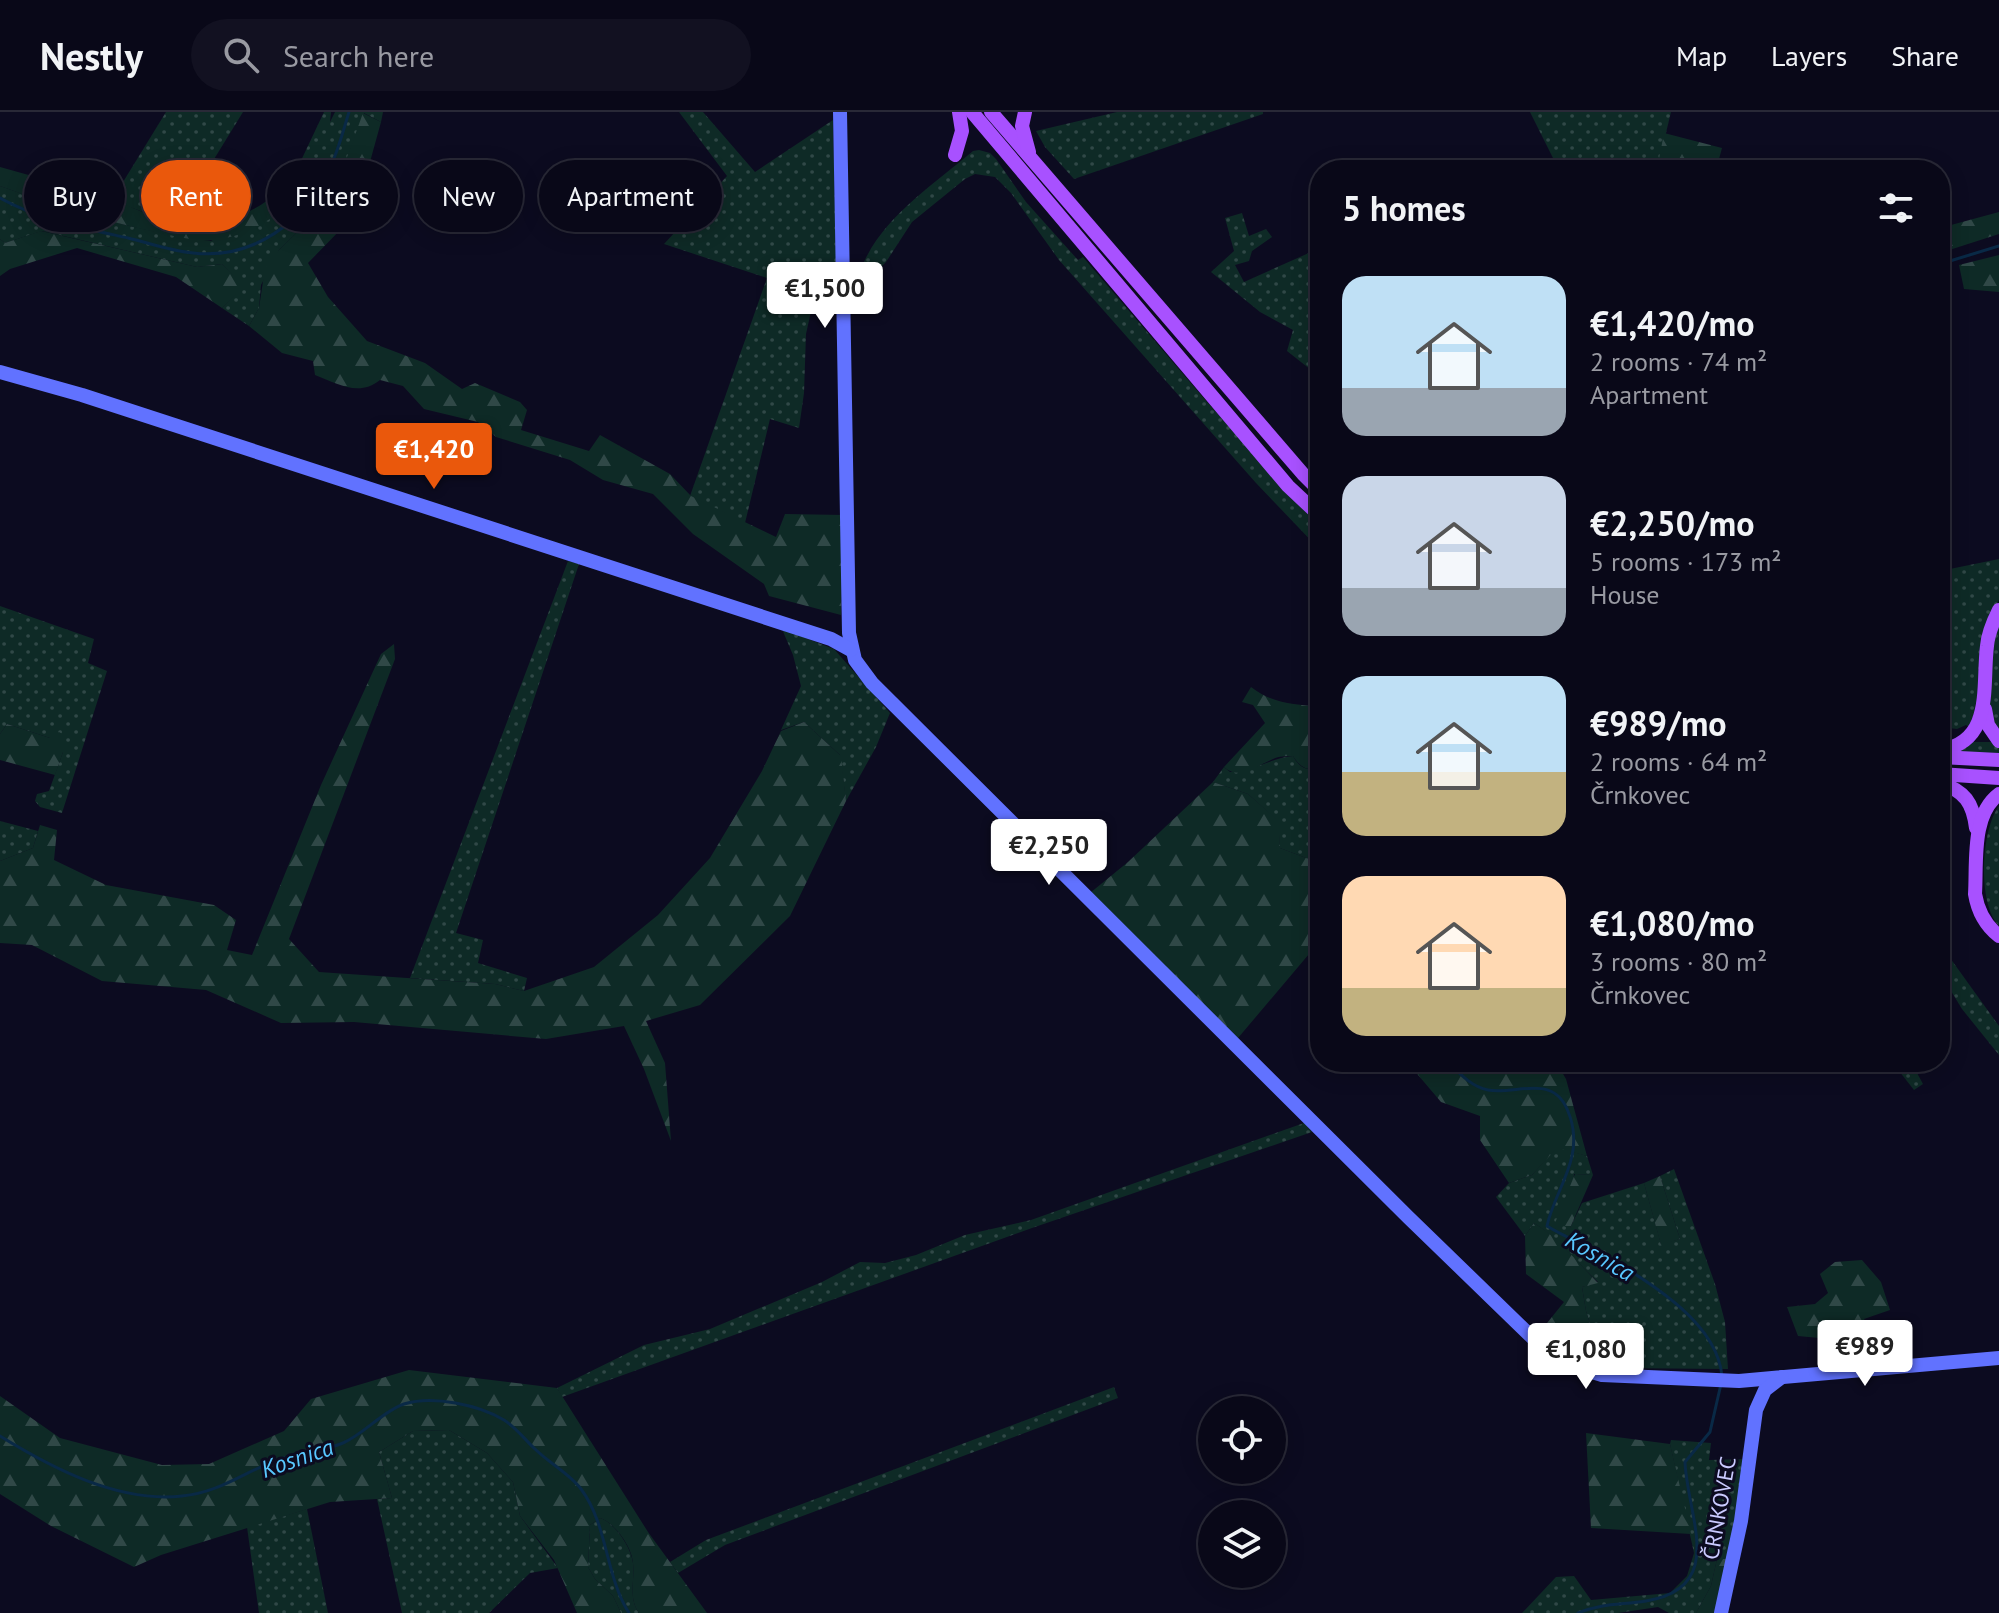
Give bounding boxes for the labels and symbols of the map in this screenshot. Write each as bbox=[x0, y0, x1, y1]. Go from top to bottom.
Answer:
pin: €1,500 bbox=[760, 262, 890, 330]
pin: €1,420 bbox=[369, 423, 499, 491]
pin: €2,250 bbox=[984, 819, 1114, 887]
water label: Kosnica bbox=[1560, 1224, 1640, 1288]
pin: €989 bbox=[1818, 1320, 1912, 1388]
pin: €1,080 bbox=[1521, 1323, 1651, 1391]
water label: Kosnica bbox=[257, 1431, 338, 1485]
street label: ČRNKOVEC bbox=[1696, 1454, 1742, 1562]

